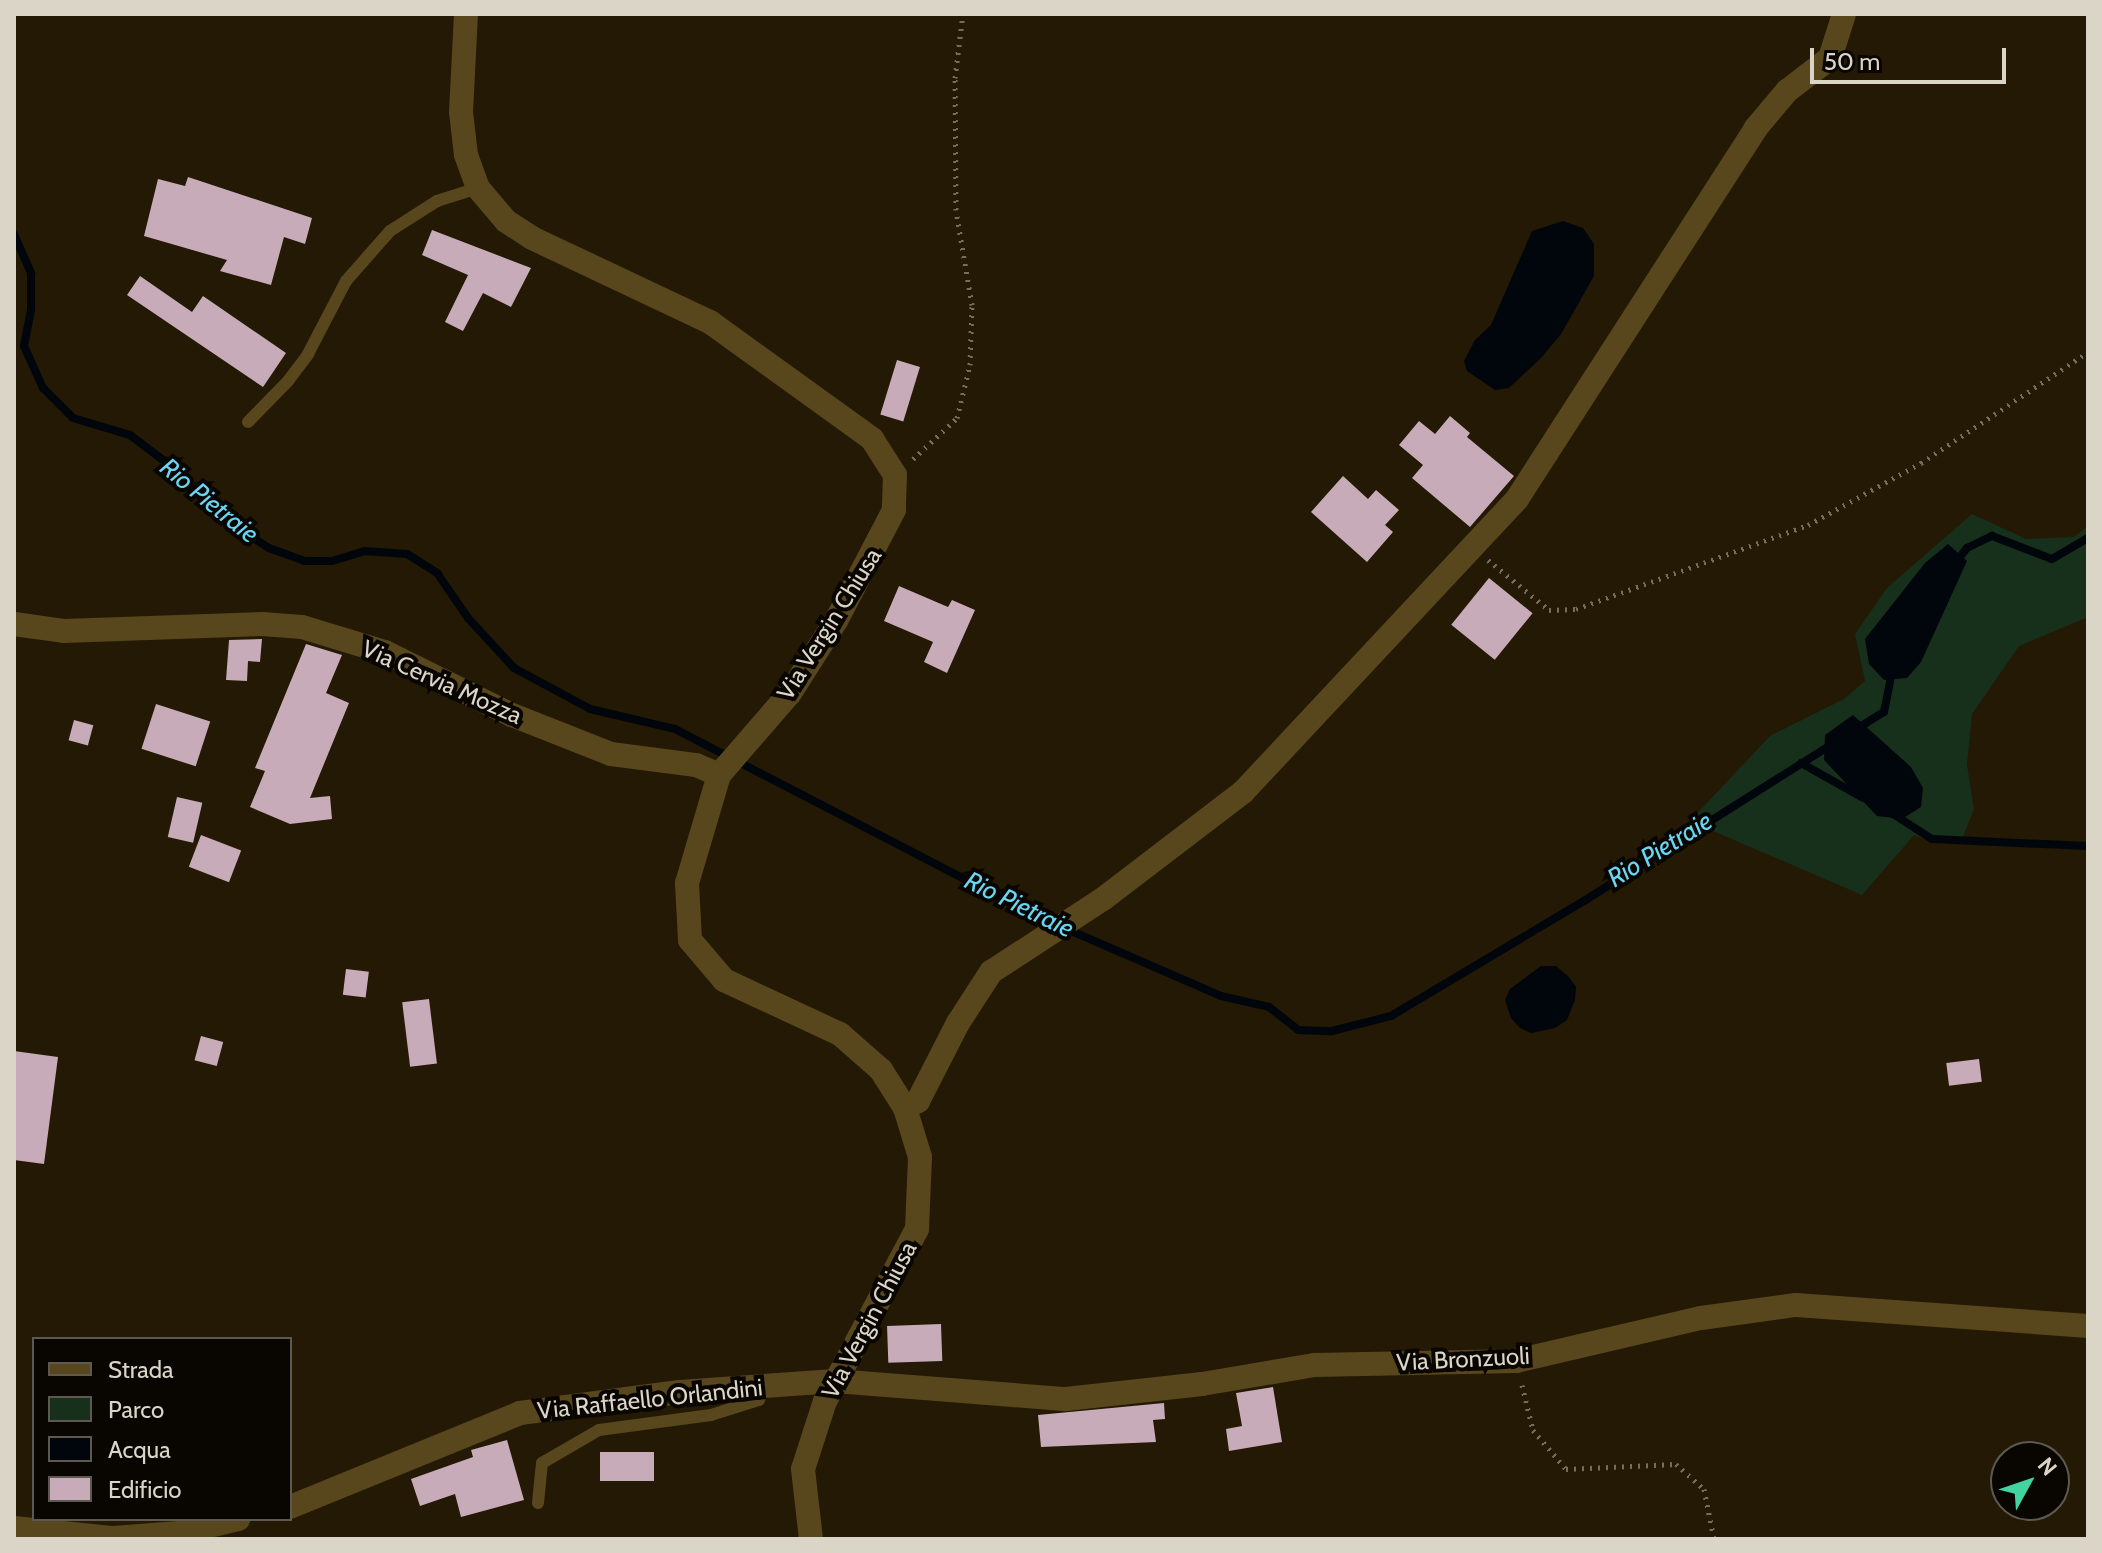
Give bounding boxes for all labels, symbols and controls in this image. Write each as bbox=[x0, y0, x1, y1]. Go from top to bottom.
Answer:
scale bar bbox=[1814, 32, 2010, 82]
text: 50 m bbox=[1824, 47, 1880, 76]
water label: Rio Pietraie bbox=[154, 452, 264, 550]
street label: Via Vergin Chiusa bbox=[771, 543, 887, 705]
street label: Via Cervia Mozza bbox=[358, 634, 526, 730]
water label: Rio Pietraie bbox=[1602, 806, 1718, 894]
water label: Rio Pietraie bbox=[959, 865, 1079, 945]
street label: Via Vergin Chiusa bbox=[815, 1236, 923, 1404]
legend bbox=[32, 1337, 292, 1521]
street label: Via Bronzuoli bbox=[1396, 1341, 1530, 1377]
text: Strada bbox=[108, 1355, 174, 1384]
street label: Via Raffaello Orlandini bbox=[536, 1373, 764, 1425]
text: Parco bbox=[108, 1395, 164, 1424]
text: Acqua bbox=[108, 1435, 171, 1464]
north arrow bbox=[1990, 1441, 2070, 1521]
text: N bbox=[2032, 1452, 2063, 1481]
text: Edificio bbox=[108, 1475, 182, 1504]

